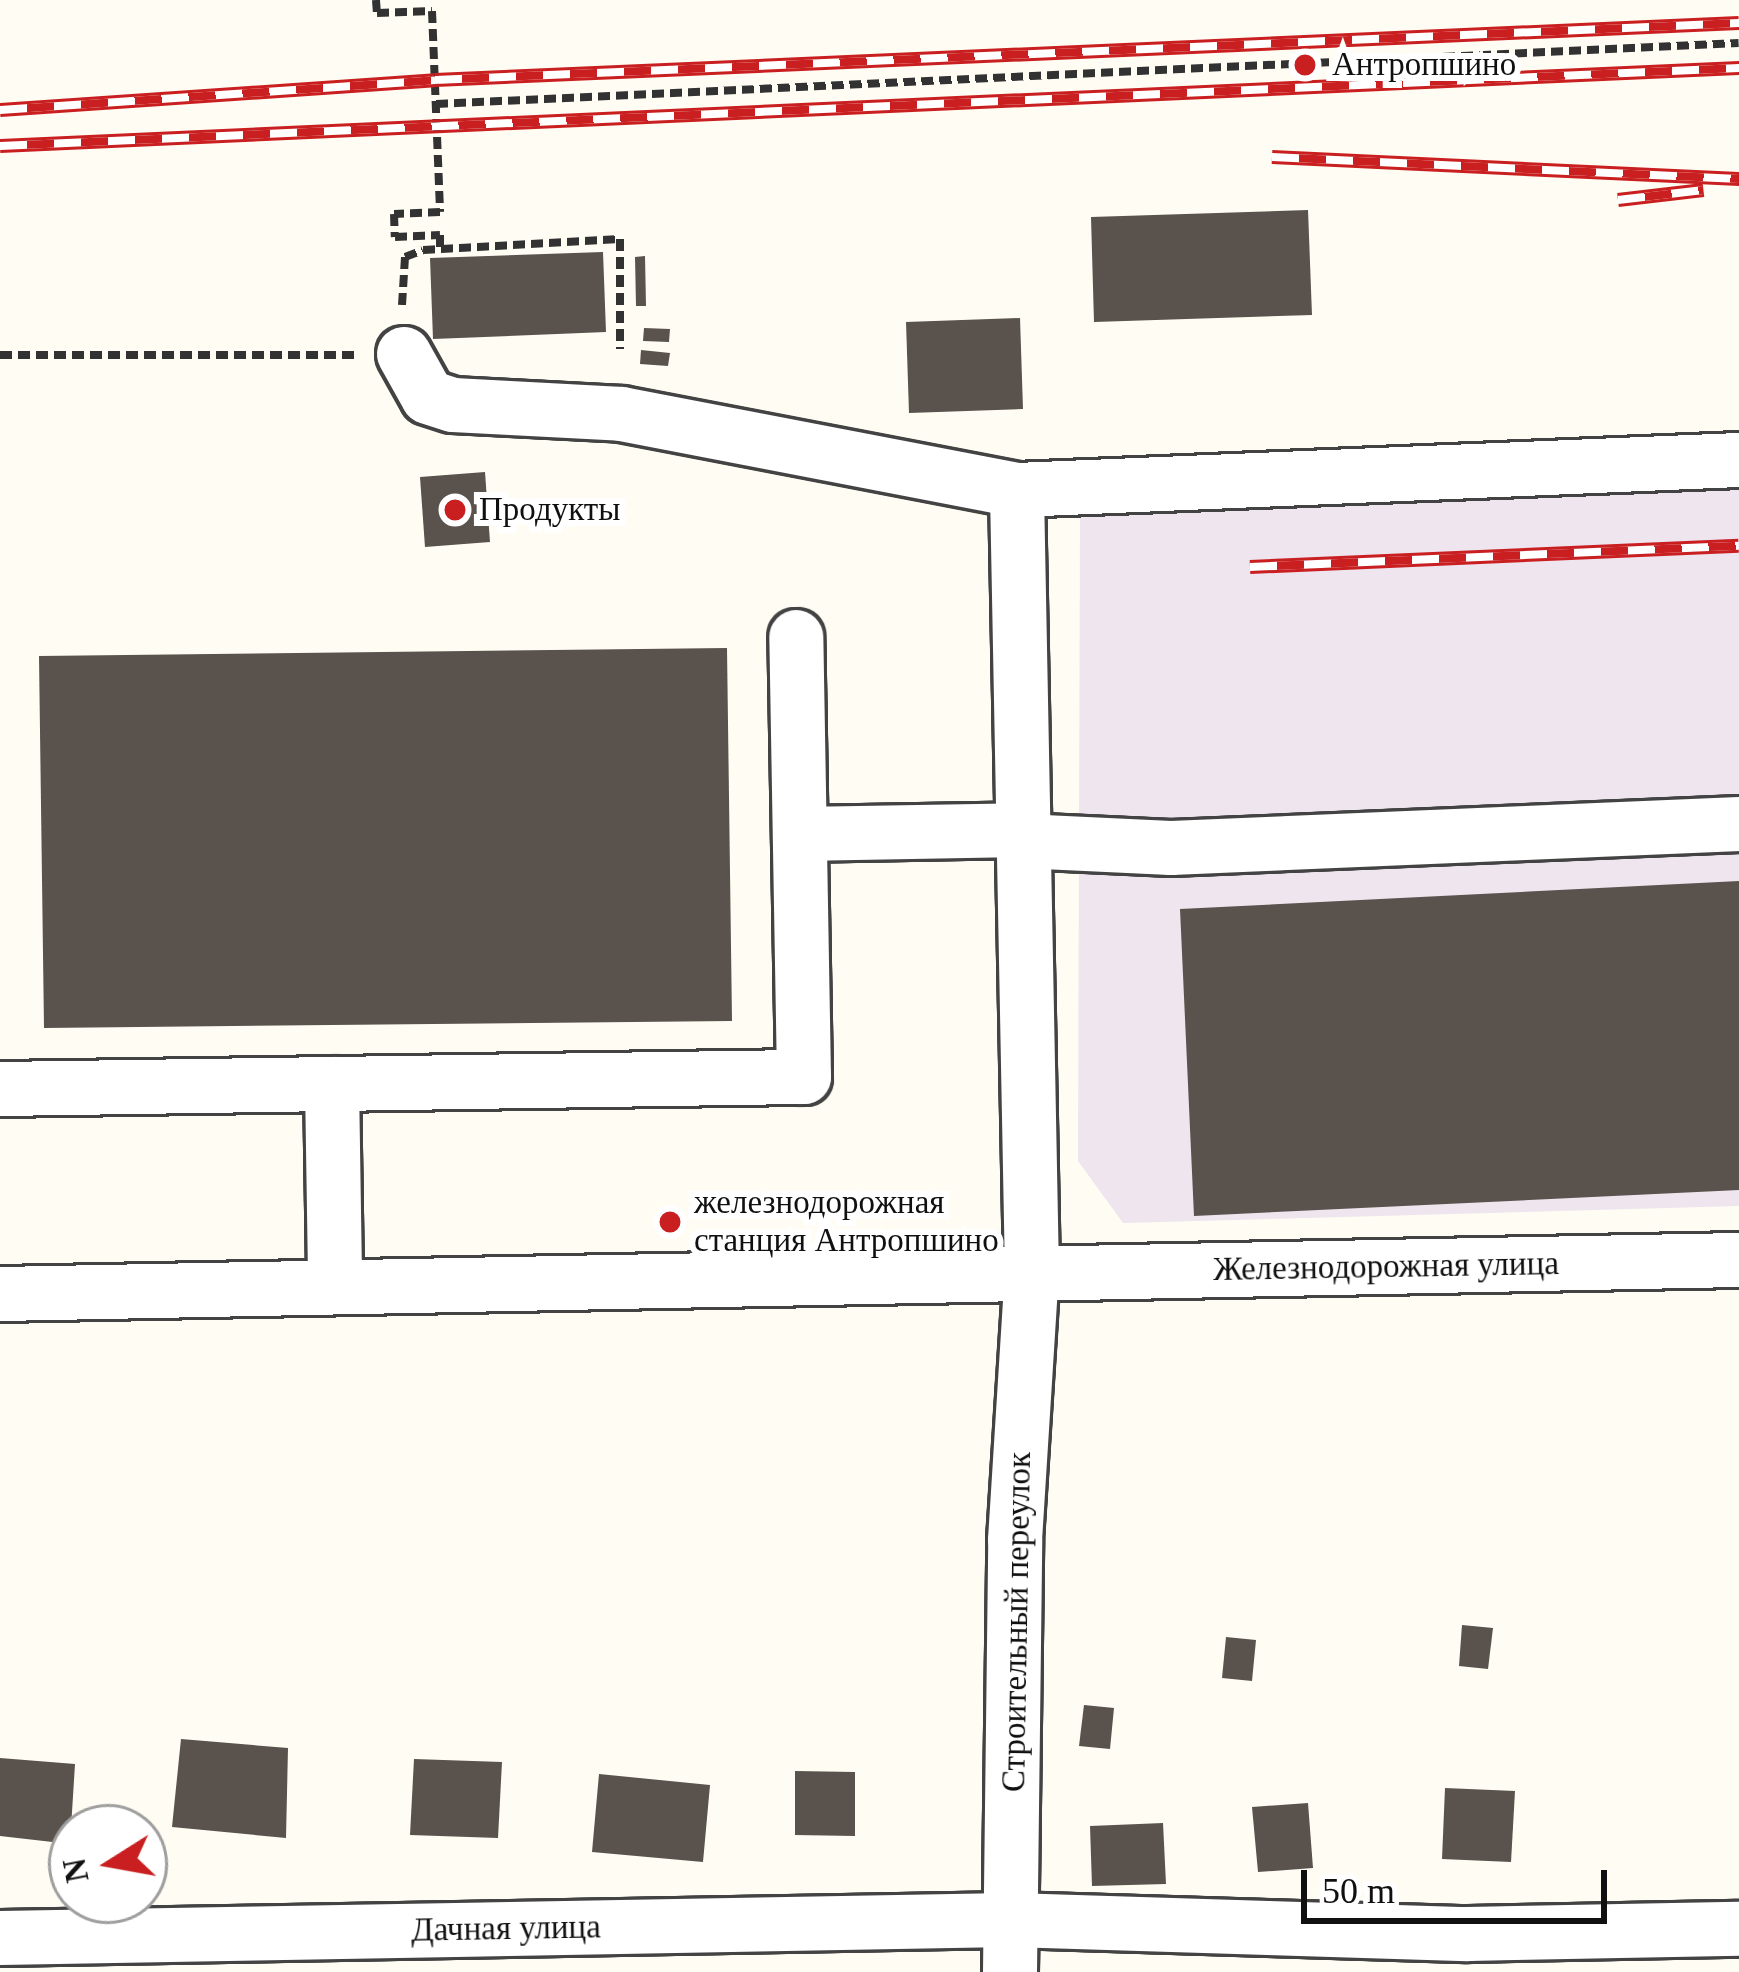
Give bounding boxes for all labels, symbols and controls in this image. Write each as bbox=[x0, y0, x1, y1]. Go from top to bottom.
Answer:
place label: Антропшино bbox=[1332, 45, 1516, 85]
marker: Антропшино bbox=[1289, 49, 1321, 81]
place label: Продукты bbox=[479, 490, 620, 530]
marker: Продукты bbox=[442, 497, 468, 523]
place label: железнодорожная станция Антропшино bbox=[694, 1183, 999, 1261]
marker: железнодорожная станция Антропшино bbox=[657, 1209, 683, 1235]
street label: Железнодорожная улица bbox=[1213, 1244, 1559, 1290]
street label: Строительный переулок bbox=[994, 1452, 1040, 1792]
north arrow bbox=[48, 1804, 168, 1924]
scale bar bbox=[1307, 1846, 1613, 1920]
text: N bbox=[56, 1855, 96, 1885]
text: 50 m bbox=[1322, 1871, 1395, 1911]
street label: Дачная улица bbox=[411, 1908, 601, 1950]

